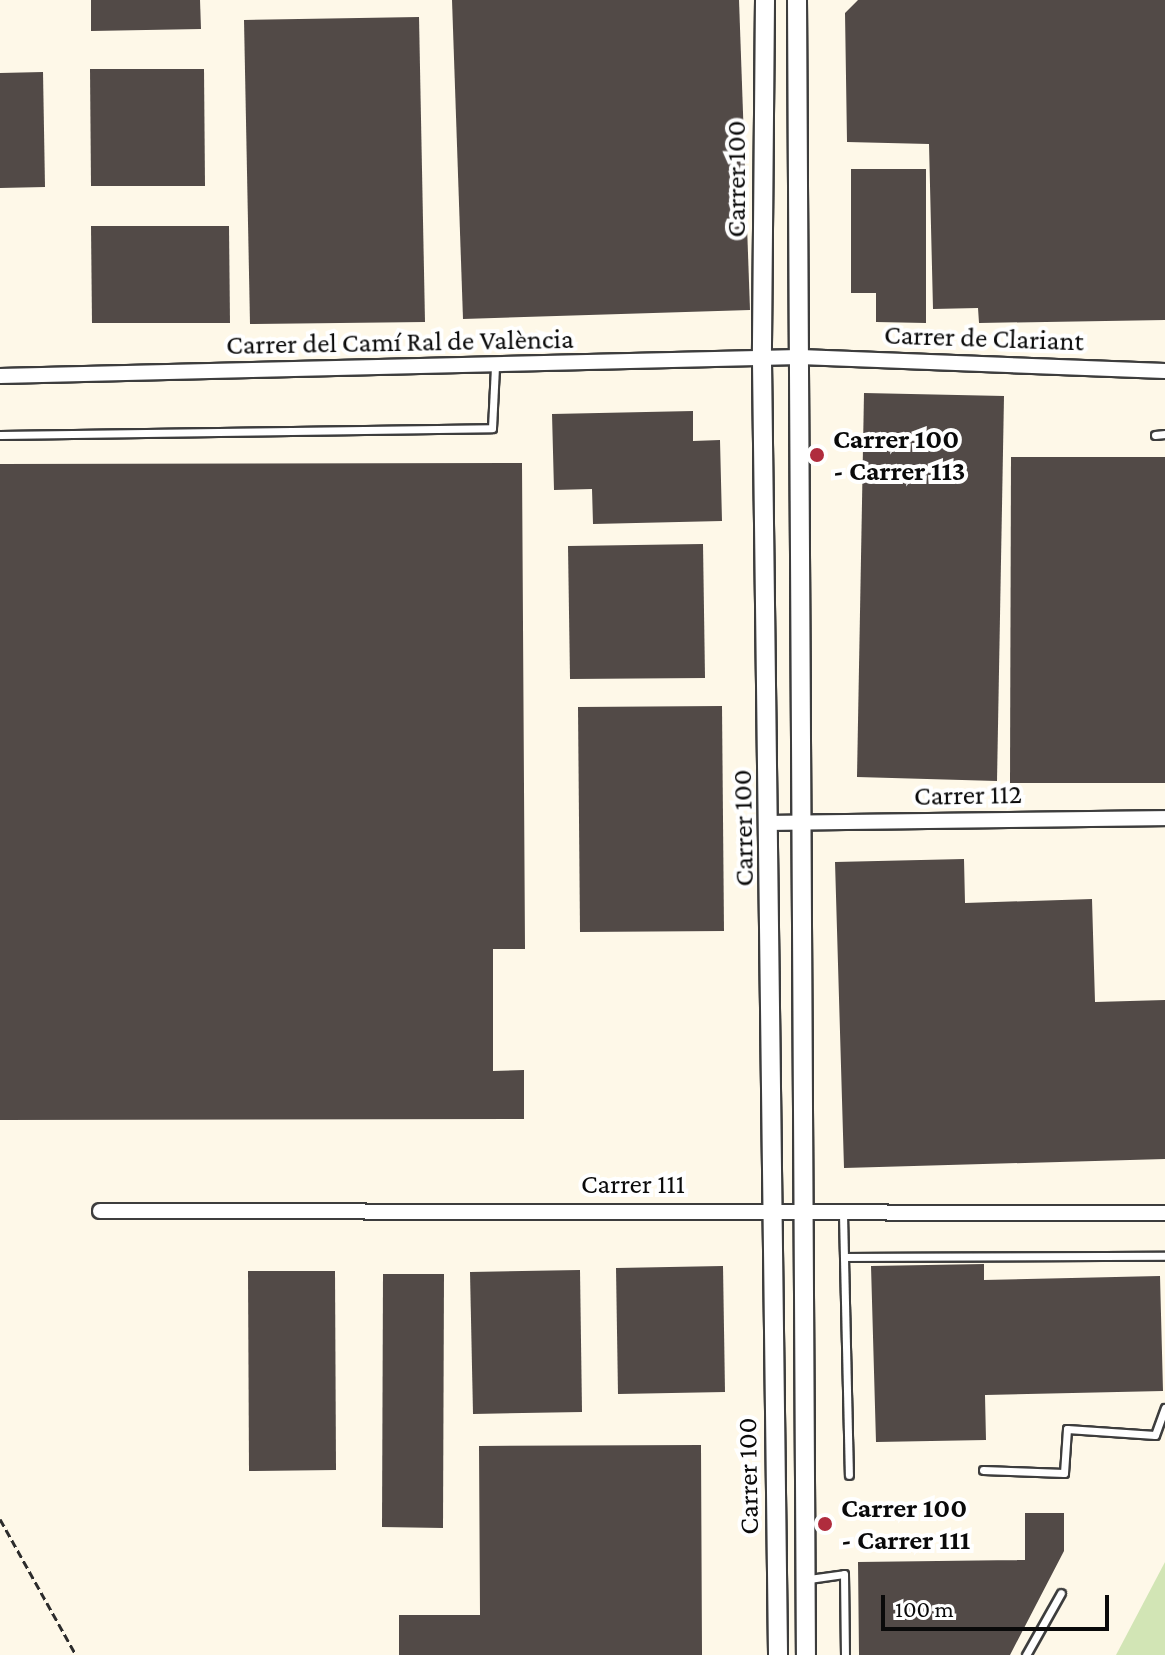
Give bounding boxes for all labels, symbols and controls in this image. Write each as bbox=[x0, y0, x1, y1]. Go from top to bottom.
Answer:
street label: Carrer 100 bbox=[719, 120, 753, 238]
street label: Carrer de Clariant bbox=[884, 318, 1084, 358]
street label: Carrer del Camí Ral de València bbox=[226, 322, 574, 362]
place label: Carrer 100 - Carrer 113 bbox=[833, 422, 966, 488]
marker: Carrer 100 - Carrer 113 bbox=[808, 446, 826, 464]
street label: Carrer 100 bbox=[725, 769, 761, 887]
street label: Carrer 112 bbox=[914, 777, 1022, 813]
street label: Carrer 111 bbox=[581, 1167, 685, 1201]
street label: Carrer 100 bbox=[730, 1417, 766, 1535]
place label: Carrer 100 - Carrer 111 bbox=[841, 1491, 970, 1557]
marker: Carrer 100 - Carrer 111 bbox=[816, 1515, 834, 1533]
scale bar bbox=[885, 1579, 1113, 1629]
text: 100 m bbox=[895, 1595, 954, 1622]

